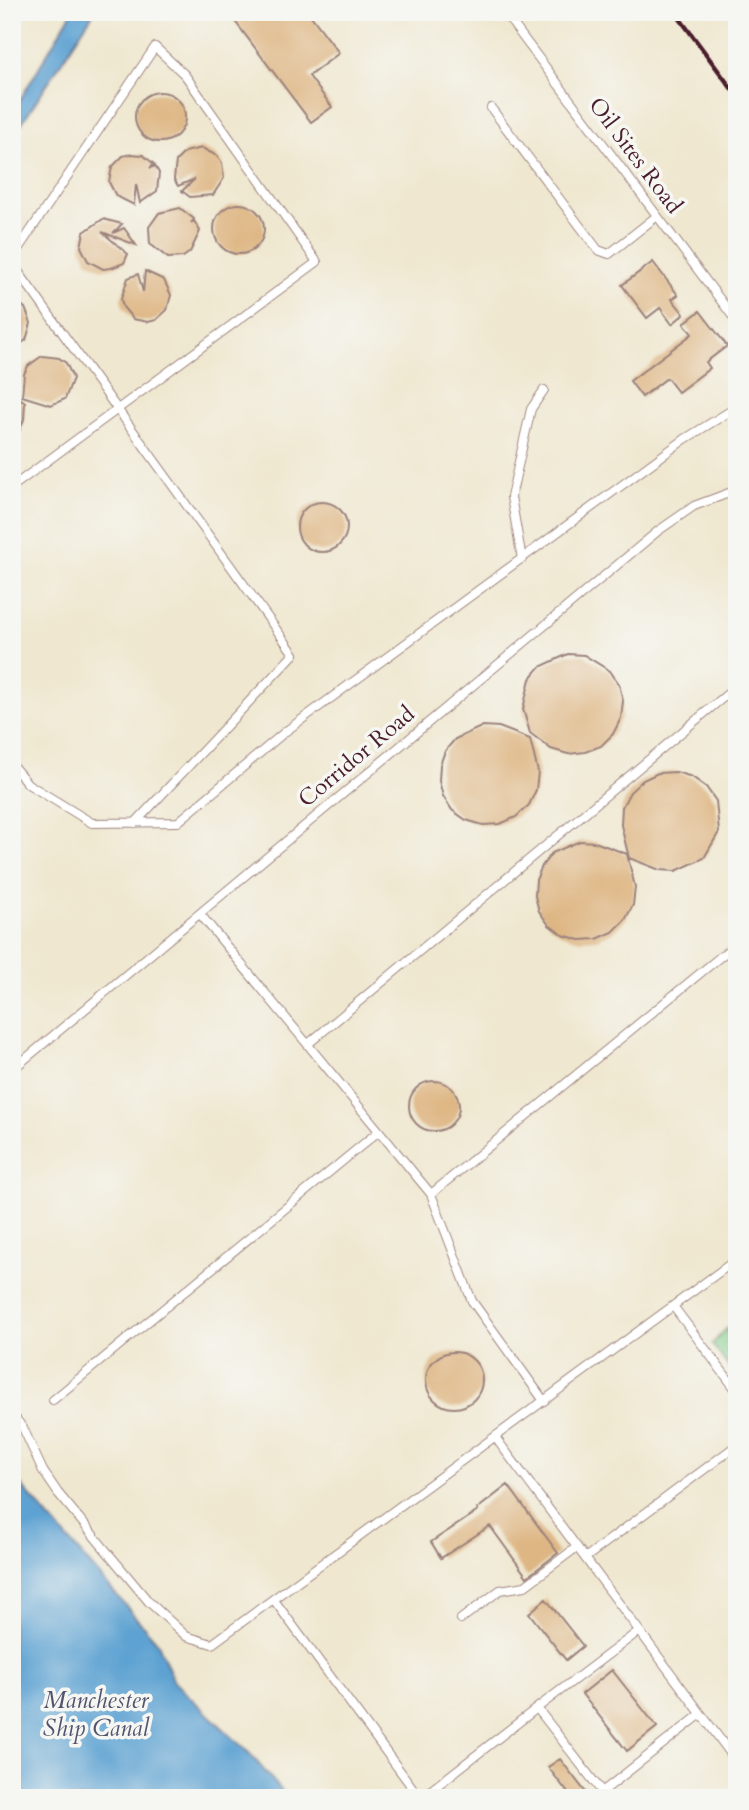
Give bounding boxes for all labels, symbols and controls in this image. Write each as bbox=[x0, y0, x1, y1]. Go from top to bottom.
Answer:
street label: Oil Sites Road bbox=[582, 91, 690, 221]
street label: Corridor Road bbox=[292, 698, 422, 814]
water label: Manchester Ship Canal bbox=[43, 1684, 151, 1745]

